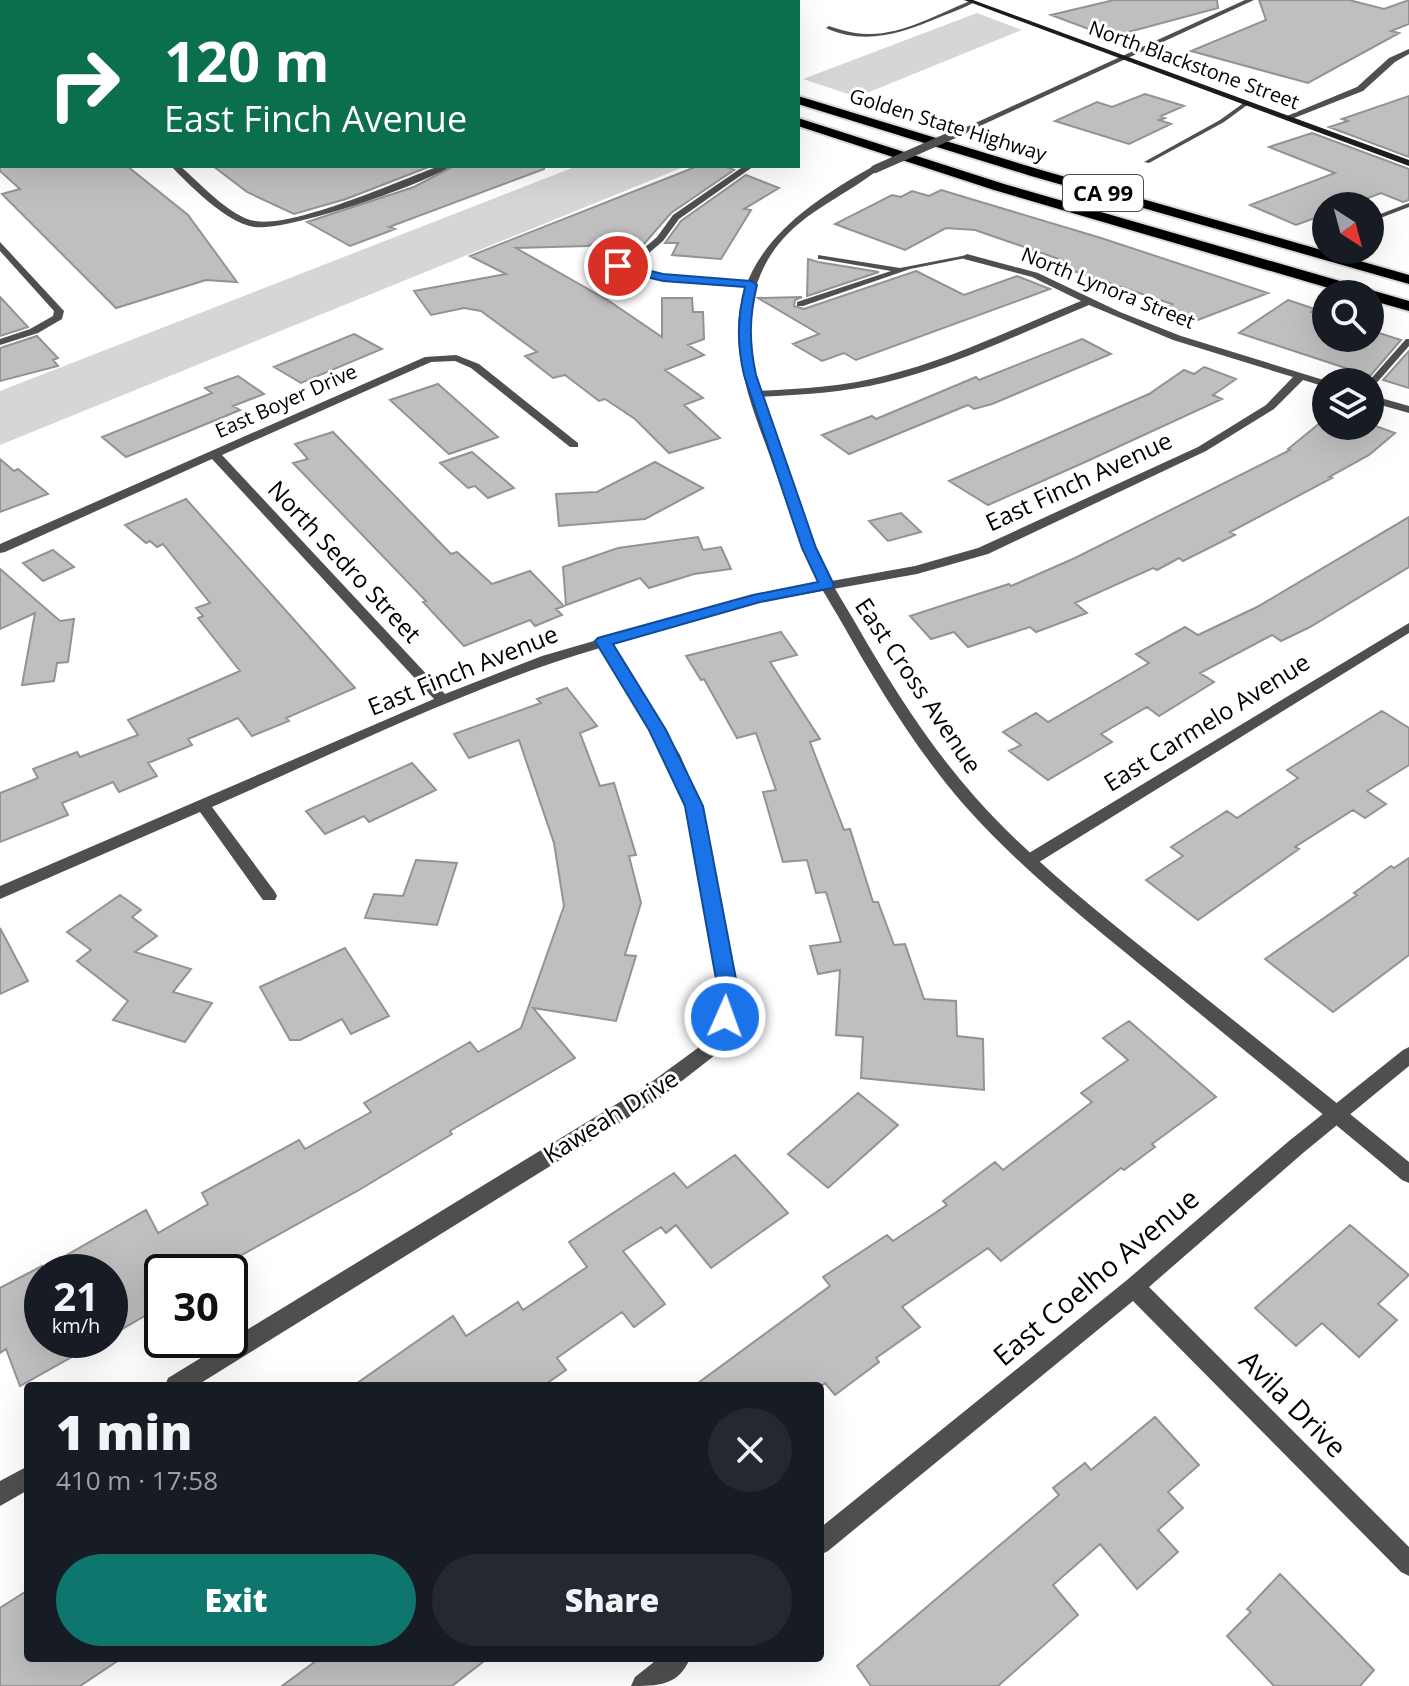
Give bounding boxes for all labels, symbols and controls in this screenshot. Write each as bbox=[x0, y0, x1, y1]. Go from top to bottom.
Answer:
street label: North Blackstone Street bbox=[1085, 14, 1303, 115]
text: 120 m bbox=[164, 22, 330, 98]
icon: right bbox=[32, 32, 136, 136]
street label: Golden State Highway bbox=[846, 82, 1051, 168]
text: East Finch Avenue bbox=[164, 94, 467, 143]
road number: CA 99 bbox=[1063, 175, 1143, 211]
north arrow bbox=[1312, 192, 1384, 264]
map controls bbox=[1312, 192, 1384, 440]
pin bbox=[584, 232, 652, 300]
street label: North Lynora Street bbox=[1017, 240, 1199, 335]
icon: arrive bbox=[596, 244, 640, 288]
button: search bbox=[1312, 280, 1384, 352]
street label: East Boyer Drive bbox=[211, 357, 361, 444]
button: layers bbox=[1312, 368, 1384, 440]
street label: East Finch Avenue bbox=[980, 423, 1177, 538]
street label: North Sedro Street bbox=[261, 473, 429, 649]
street label: East Cross Avenue bbox=[848, 591, 990, 779]
street label: East Finch Avenue bbox=[363, 616, 562, 723]
street label: East Carmelo Avenue bbox=[1097, 645, 1316, 799]
position arrow bbox=[683, 975, 767, 1059]
street label: Kaweah Drive bbox=[537, 1061, 684, 1170]
street label: East Coelho Avenue bbox=[984, 1179, 1206, 1374]
speed limit sign: 30 bbox=[144, 1254, 248, 1358]
text: 21 bbox=[53, 1268, 99, 1323]
text: km/h bbox=[52, 1312, 100, 1339]
street label: Avila Drive bbox=[1232, 1341, 1356, 1465]
text: 1 min bbox=[56, 1399, 192, 1464]
button: close bbox=[708, 1408, 792, 1492]
text: 410 m · 17:58 bbox=[56, 1462, 218, 1498]
button: Exit bbox=[56, 1554, 416, 1646]
button: Share bbox=[432, 1554, 792, 1646]

